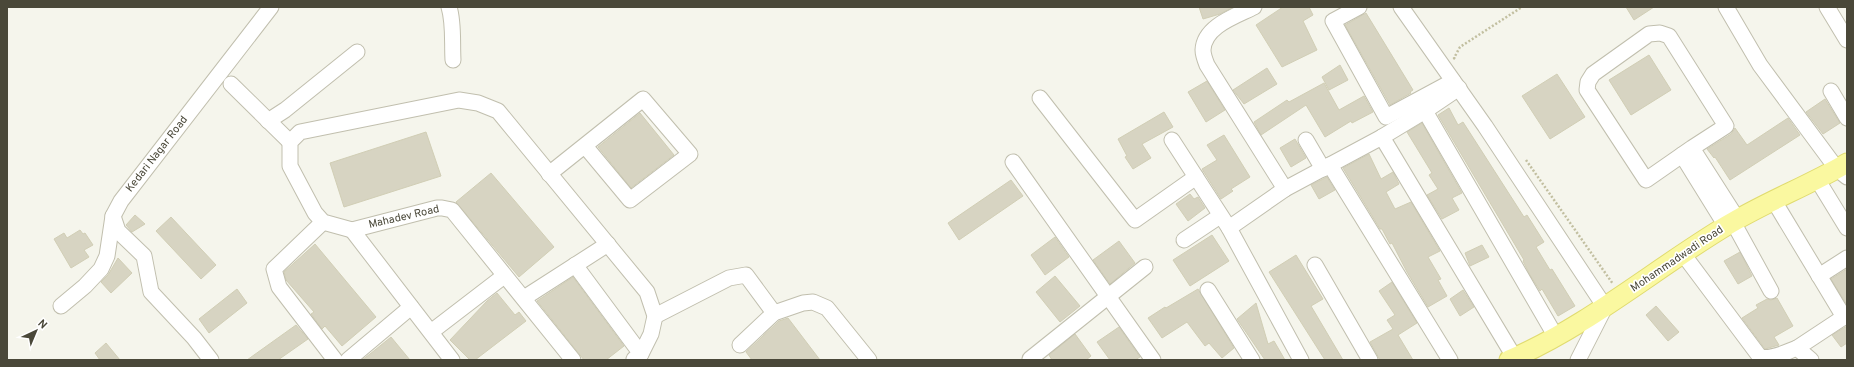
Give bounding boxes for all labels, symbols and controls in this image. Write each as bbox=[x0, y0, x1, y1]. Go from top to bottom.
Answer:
street label: Kedari Nagar Road bbox=[123, 113, 191, 195]
street label: Mahadev Road bbox=[367, 202, 441, 232]
street label: Mohammadwadi Road bbox=[1628, 223, 1726, 295]
north arrow bbox=[16, 311, 56, 351]
text: N bbox=[35, 317, 50, 332]

